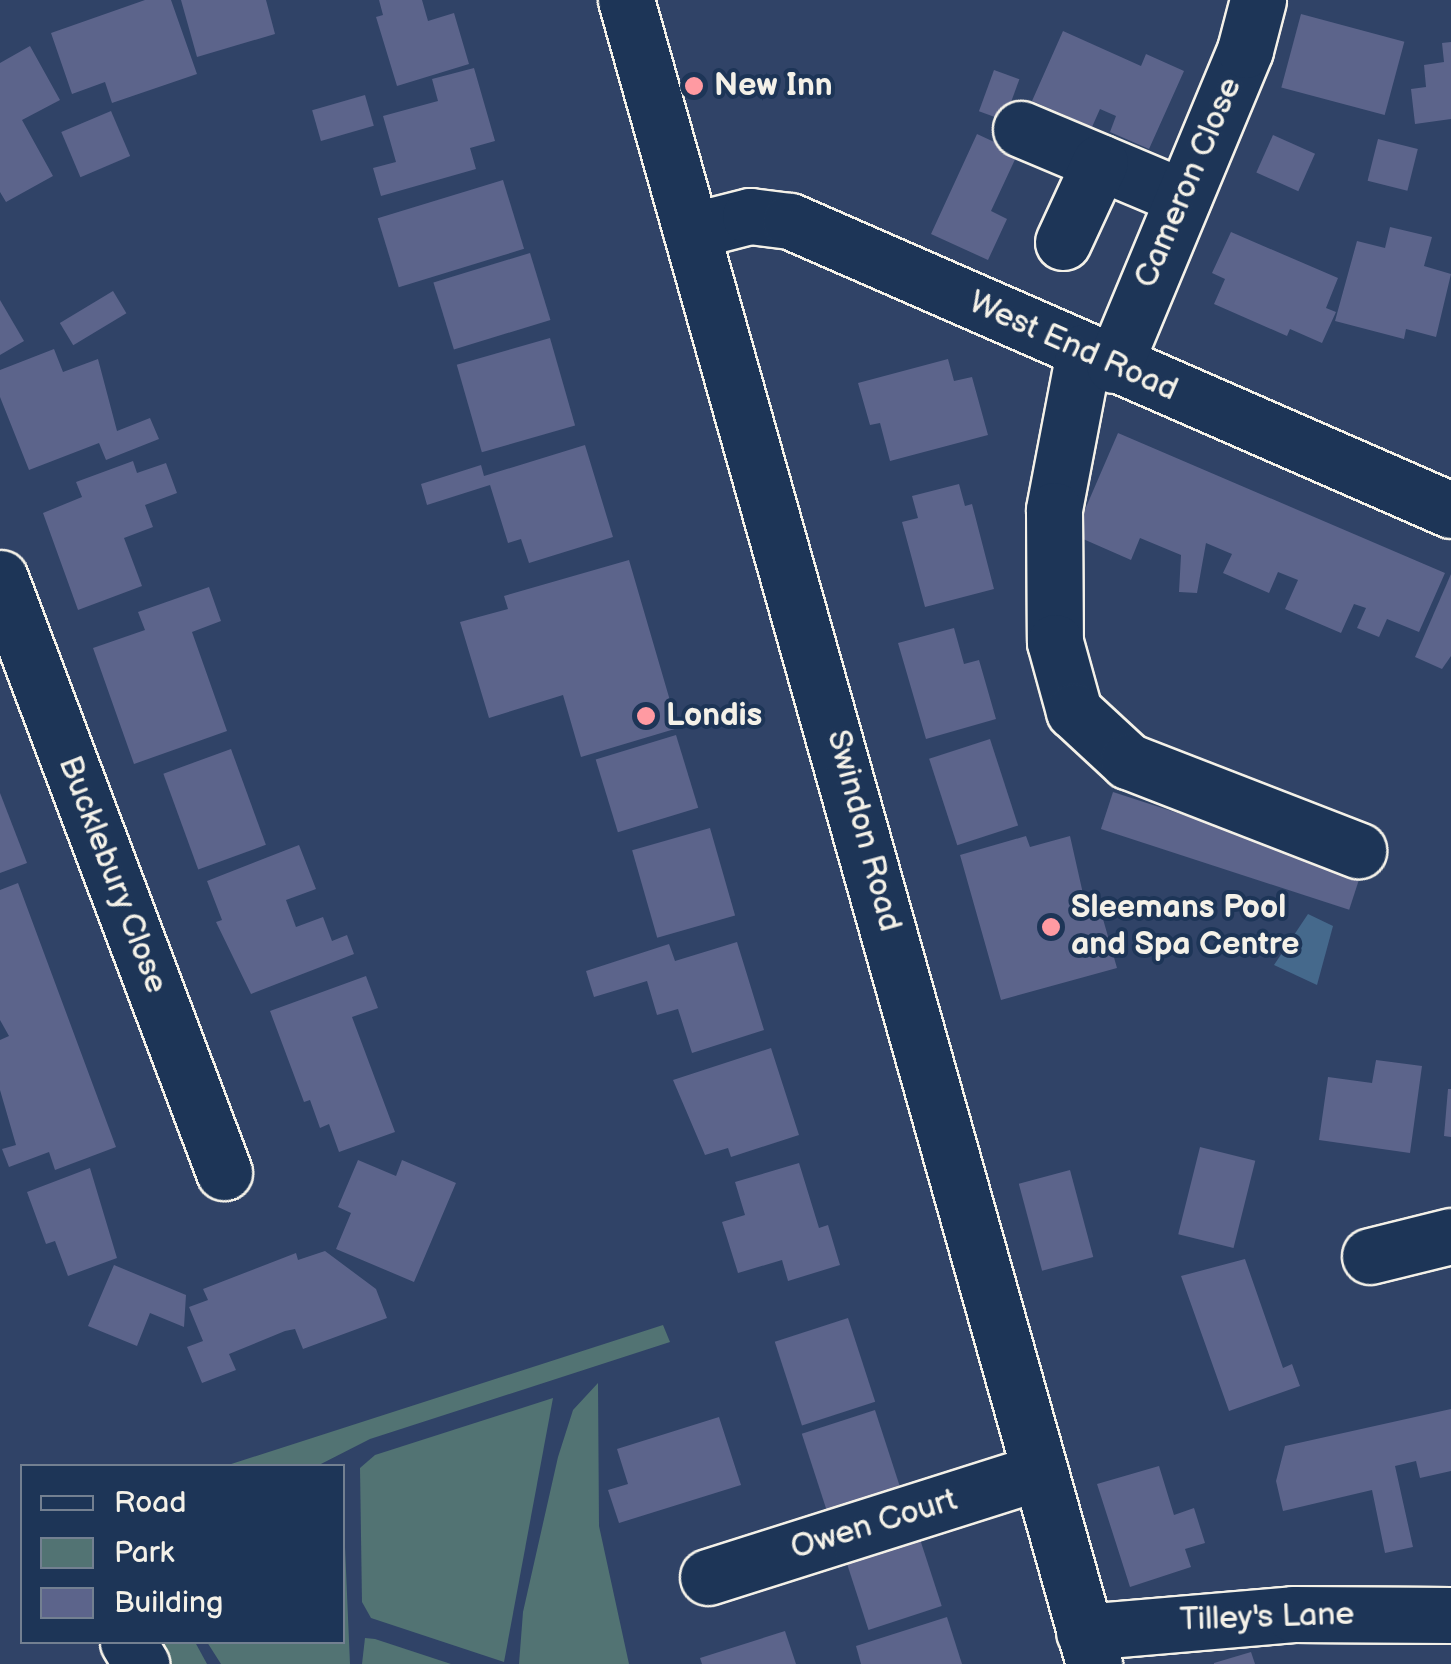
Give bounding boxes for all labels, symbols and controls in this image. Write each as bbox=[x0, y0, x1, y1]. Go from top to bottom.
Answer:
place label: New Inn bbox=[714, 67, 833, 105]
street label: Cameron Close bbox=[1127, 72, 1251, 294]
marker: New Inn bbox=[683, 75, 705, 97]
street label: West End Road bbox=[963, 284, 1183, 410]
place label: Londis bbox=[666, 697, 762, 735]
marker: Londis bbox=[635, 705, 657, 727]
street label: Swindon Road bbox=[818, 726, 908, 936]
street label: Bucklebury Close bbox=[49, 750, 175, 1000]
place label: Sleemans Pool and Spa Centre bbox=[1071, 890, 1299, 965]
marker: Sleemans Pool and Spa Centre bbox=[1040, 916, 1062, 938]
legend bbox=[20, 1464, 345, 1644]
street label: Owen Court bbox=[786, 1482, 962, 1568]
text: Road bbox=[114, 1485, 187, 1521]
text: Park bbox=[114, 1535, 174, 1571]
text: Building bbox=[114, 1585, 223, 1621]
street label: Tilley's Lane bbox=[1179, 1596, 1355, 1640]

